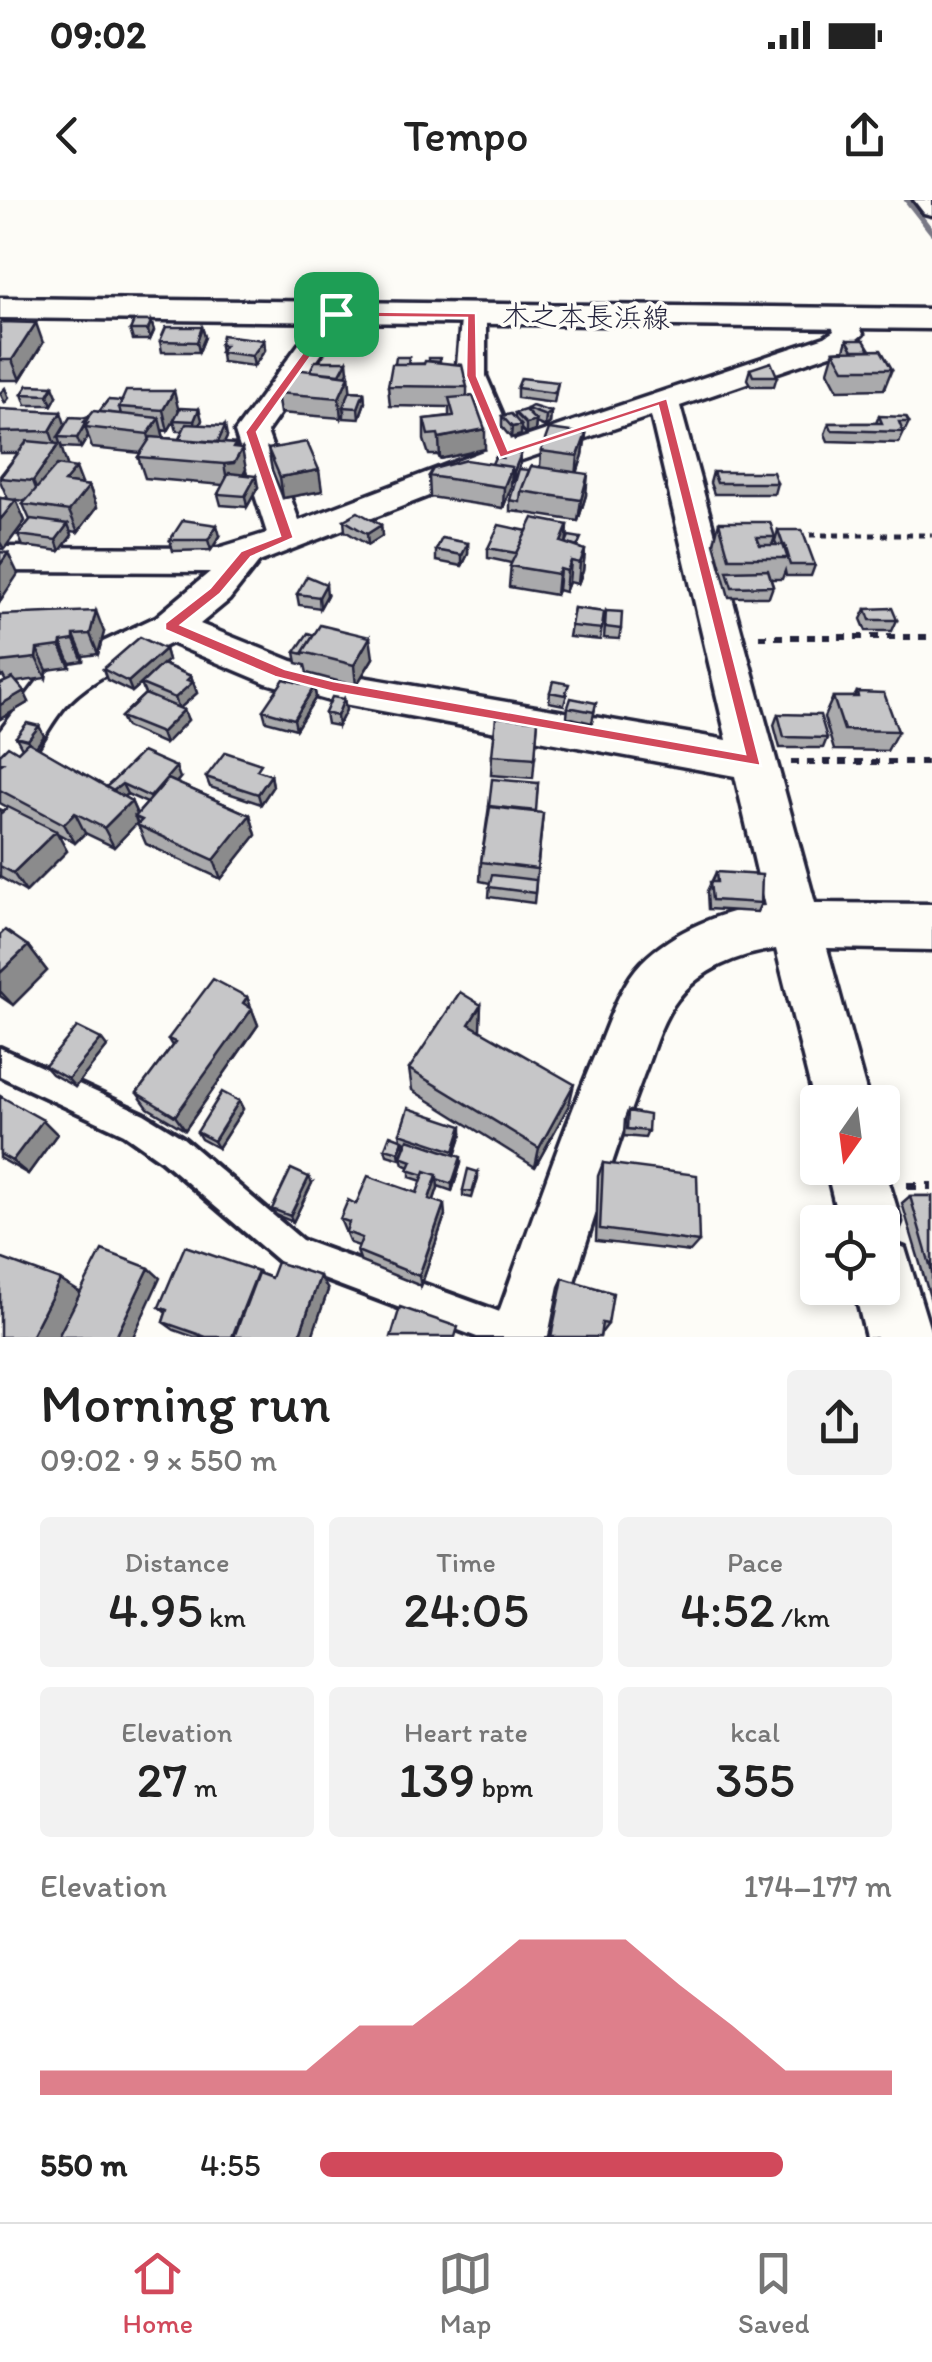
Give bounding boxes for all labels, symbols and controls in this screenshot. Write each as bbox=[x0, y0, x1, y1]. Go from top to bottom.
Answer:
text: 09:02 bbox=[50, 12, 146, 58]
icon: back bbox=[40, 108, 95, 163]
text: Tempo bbox=[403, 108, 529, 162]
icon: share bbox=[837, 108, 892, 163]
pin bbox=[294, 272, 379, 357]
icon: arrive bbox=[309, 287, 364, 342]
street label: 木之本長浜線 bbox=[502, 298, 670, 334]
north arrow bbox=[800, 1085, 900, 1185]
map controls bbox=[800, 1085, 900, 1305]
button: locate bbox=[800, 1205, 900, 1305]
text: Morning run bbox=[40, 1370, 331, 1436]
button: share bbox=[787, 1370, 892, 1475]
text: 09:02 · 9 × 550 m bbox=[40, 1441, 277, 1479]
text: Distance bbox=[125, 1545, 229, 1579]
text: Time bbox=[436, 1545, 496, 1579]
text: Pace bbox=[727, 1545, 783, 1579]
text: 4.95 bbox=[108, 1579, 203, 1640]
text: 24:05 bbox=[403, 1579, 529, 1640]
text: 4:52 bbox=[680, 1579, 775, 1640]
text: km bbox=[203, 1600, 246, 1634]
text: /km bbox=[775, 1600, 830, 1634]
text: Elevation bbox=[121, 1715, 233, 1749]
text: Heart rate bbox=[404, 1715, 528, 1749]
text: kcal bbox=[730, 1715, 780, 1749]
text: 27 bbox=[137, 1749, 188, 1810]
text: 139 bbox=[399, 1749, 475, 1810]
text: 355 bbox=[715, 1749, 795, 1810]
text: m bbox=[188, 1770, 217, 1804]
text: bpm bbox=[475, 1770, 533, 1804]
text: Elevation bbox=[40, 1867, 167, 1905]
text: 174–177 m bbox=[743, 1867, 892, 1905]
text: 550 m bbox=[40, 2146, 127, 2184]
text: 4:55 bbox=[200, 2146, 261, 2184]
tab: Home bbox=[123, 2246, 193, 2340]
tab: Map bbox=[438, 2246, 493, 2340]
tab: Saved bbox=[738, 2246, 810, 2340]

